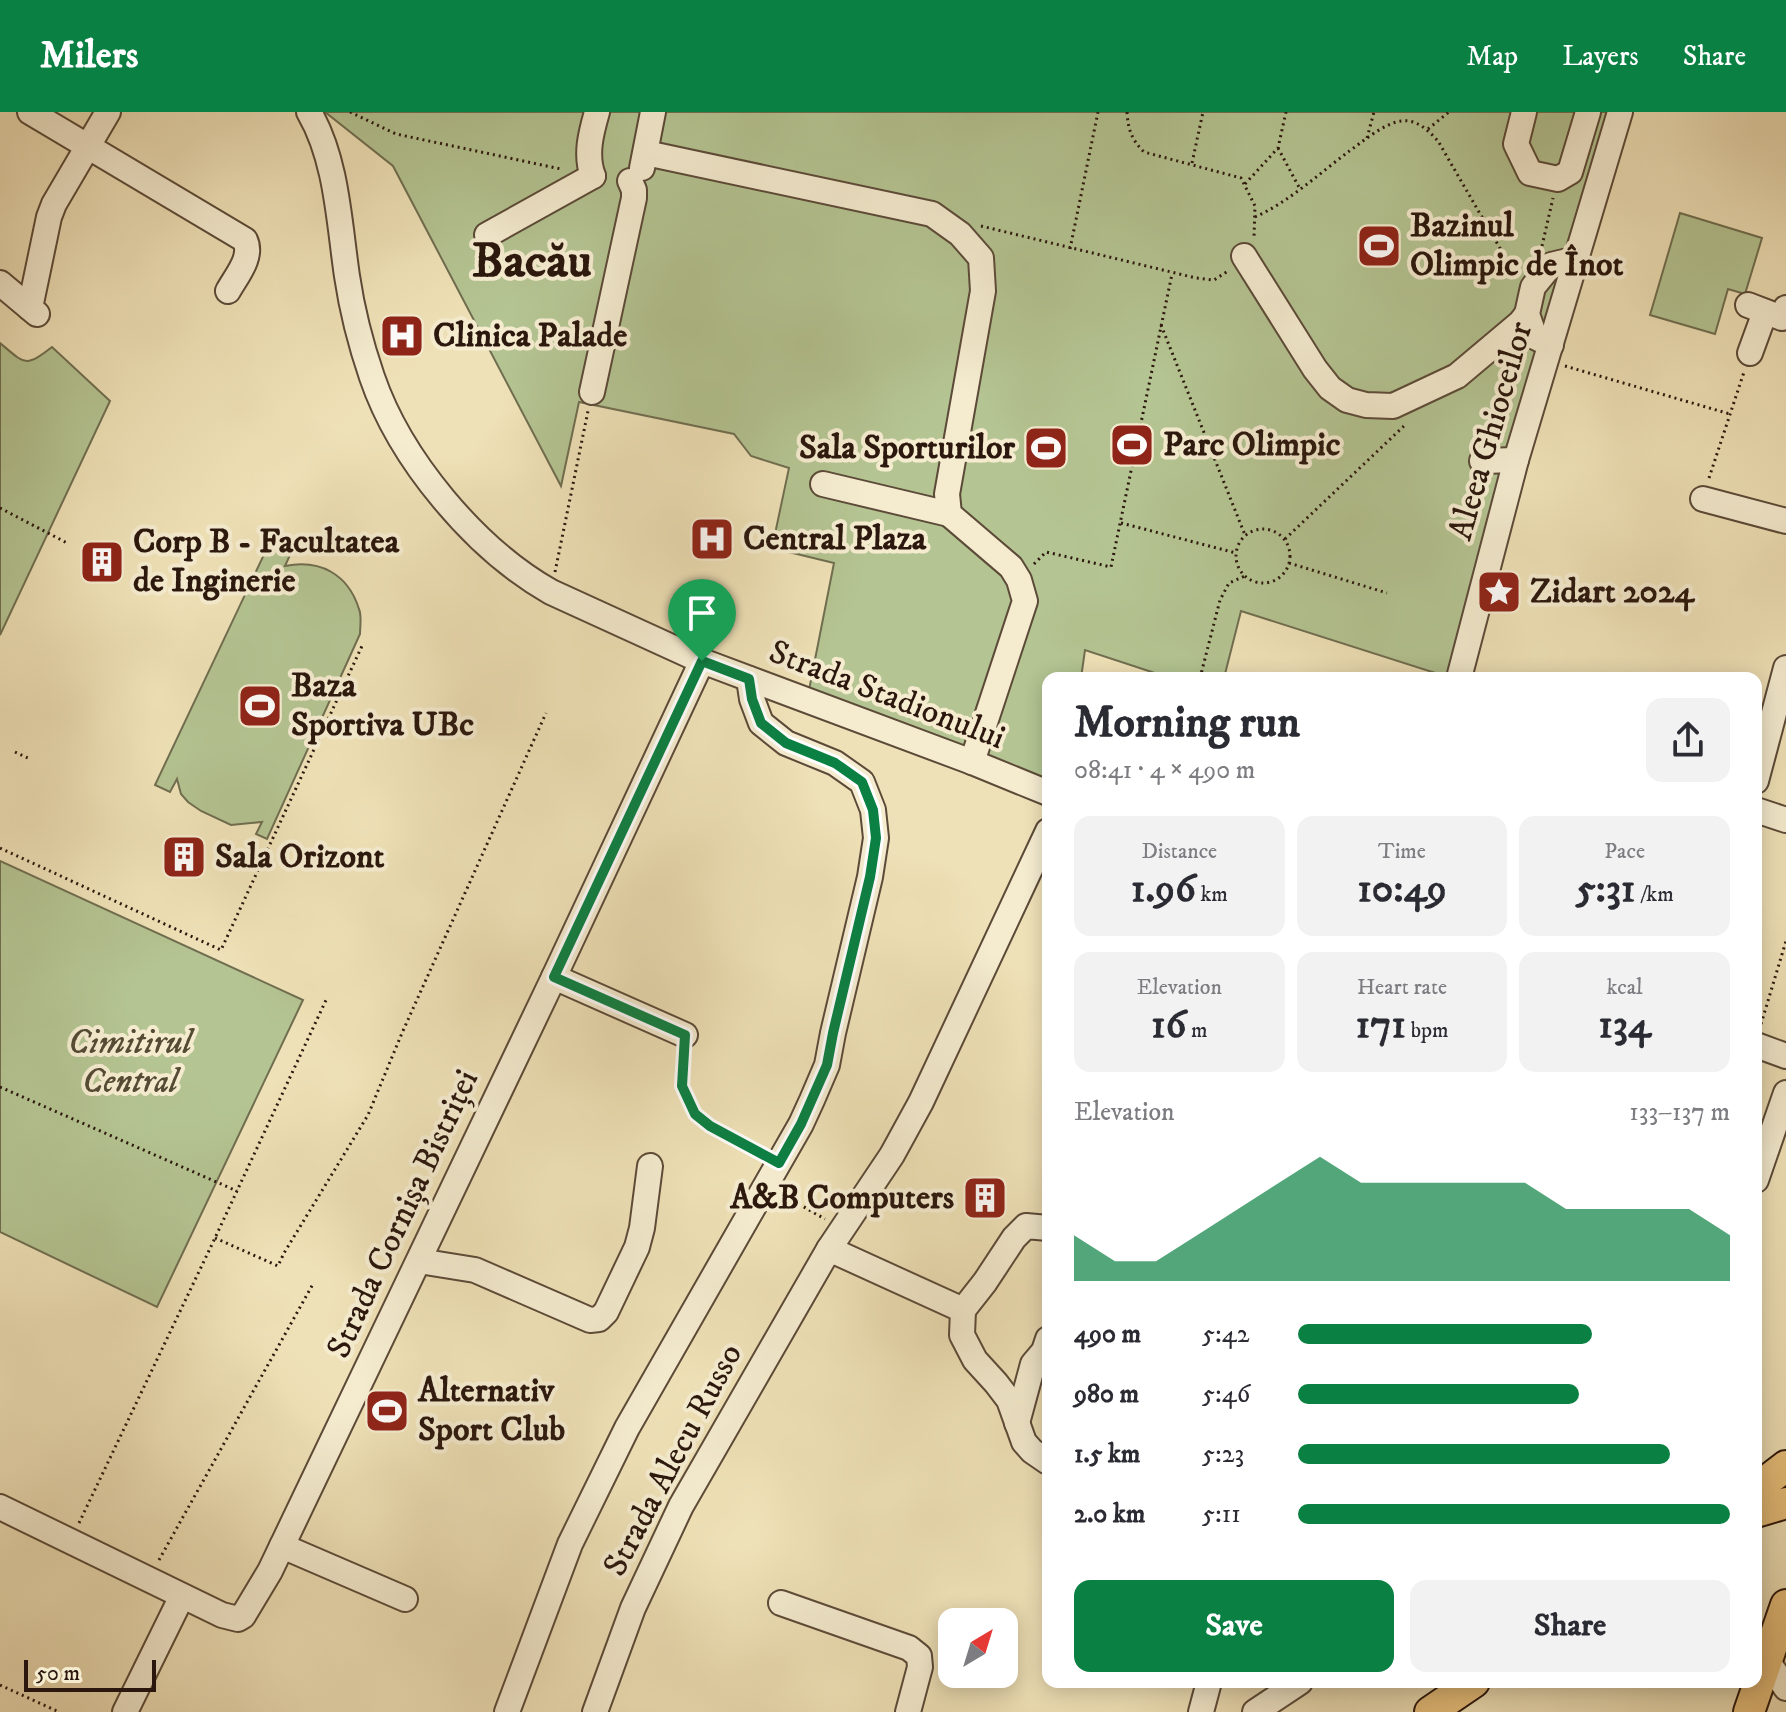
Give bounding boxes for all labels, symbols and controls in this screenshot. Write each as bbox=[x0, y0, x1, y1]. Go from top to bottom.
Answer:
text: Milers bbox=[40, 32, 138, 80]
text: Map bbox=[1467, 39, 1518, 74]
text: Layers bbox=[1562, 39, 1639, 74]
text: Share bbox=[1683, 39, 1746, 74]
place label: Bazinul Olimpic de Înot bbox=[1410, 205, 1624, 286]
sports icon: Bazinul Olimpic de Înot bbox=[1355, 222, 1403, 270]
district label: Bacău bbox=[472, 230, 592, 293]
hospital icon: Clinica Palade bbox=[378, 312, 426, 360]
place label: Clinica Palade bbox=[433, 315, 627, 357]
street label: Aleea Ghioceilor bbox=[1440, 317, 1542, 545]
sports icon: Parc Olimpic bbox=[1108, 421, 1156, 469]
sports icon: Sala Sporturilor bbox=[1022, 424, 1070, 472]
place label: Parc Olimpic bbox=[1163, 424, 1341, 466]
place label: Sala Sporturilor bbox=[799, 427, 1015, 469]
hospital icon: Central Plaza bbox=[688, 515, 736, 563]
place label: Central Plaza bbox=[743, 518, 927, 560]
place label: Corp B - Facultatea de Inginerie bbox=[133, 521, 400, 602]
building icon: Corp B - Facultatea de Inginerie bbox=[78, 538, 126, 586]
place icon: Zidart 2024 bbox=[1475, 568, 1523, 616]
place label: Zidart 2024 bbox=[1530, 571, 1696, 613]
pin bbox=[668, 579, 736, 661]
icon: arrive bbox=[680, 591, 724, 635]
street label: Strada Stadionului bbox=[763, 631, 1011, 759]
place label: Baza Sportiva UBc bbox=[291, 665, 474, 746]
sports icon: Baza Sportiva UBc bbox=[236, 682, 284, 730]
text: Morning run bbox=[1074, 696, 1300, 751]
button: share bbox=[1646, 698, 1730, 782]
text: 08:41 · 4 × 490 m bbox=[1074, 754, 1255, 787]
building icon: Sala Orizont bbox=[160, 833, 208, 881]
place label: Sala Orizont bbox=[215, 836, 385, 878]
text: Distance bbox=[1141, 838, 1217, 865]
text: Time bbox=[1378, 838, 1426, 865]
text: Pace bbox=[1604, 838, 1645, 865]
text: 1.96 bbox=[1131, 865, 1196, 915]
text: 10:49 bbox=[1357, 865, 1447, 915]
text: 5:31 bbox=[1576, 865, 1636, 915]
text: km bbox=[1196, 881, 1228, 908]
text: /km bbox=[1636, 881, 1674, 908]
text: Elevation bbox=[1137, 974, 1222, 1001]
text: Heart rate bbox=[1357, 974, 1447, 1001]
text: kcal bbox=[1607, 974, 1643, 1001]
text: 16 bbox=[1151, 1001, 1186, 1051]
text: 171 bbox=[1355, 1001, 1406, 1051]
text: 134 bbox=[1598, 1001, 1651, 1051]
text: m bbox=[1186, 1017, 1208, 1044]
text: bpm bbox=[1406, 1017, 1449, 1044]
park label: Cimitirul Central bbox=[68, 1022, 195, 1103]
street label: Strada Cornișa Bistriței bbox=[318, 1063, 488, 1365]
text: Elevation bbox=[1074, 1096, 1175, 1129]
text: 133–137 m bbox=[1629, 1096, 1730, 1129]
building icon: A&B Computers bbox=[961, 1174, 1009, 1222]
place label: A&B Computers bbox=[729, 1177, 954, 1219]
text: 490 m bbox=[1074, 1318, 1141, 1351]
text: 5:42 bbox=[1202, 1318, 1249, 1351]
street label: Strada Alecu Russo bbox=[594, 1337, 752, 1583]
place label: Alternativ Sport Club bbox=[417, 1370, 565, 1451]
text: 980 m bbox=[1074, 1378, 1139, 1411]
text: 5:46 bbox=[1202, 1378, 1250, 1411]
sports icon: Alternativ Sport Club bbox=[363, 1387, 411, 1435]
text: 1.5 km bbox=[1074, 1438, 1140, 1471]
text: 5:23 bbox=[1202, 1438, 1244, 1471]
text: 2.0 km bbox=[1074, 1498, 1145, 1531]
text: 5:11 bbox=[1202, 1498, 1241, 1531]
button: Save bbox=[1074, 1580, 1394, 1672]
button: Share bbox=[1410, 1580, 1730, 1672]
north arrow bbox=[938, 1608, 1018, 1688]
map controls bbox=[938, 1608, 1018, 1688]
scale bar bbox=[24, 1656, 156, 1692]
text: 50 m bbox=[36, 1660, 80, 1687]

